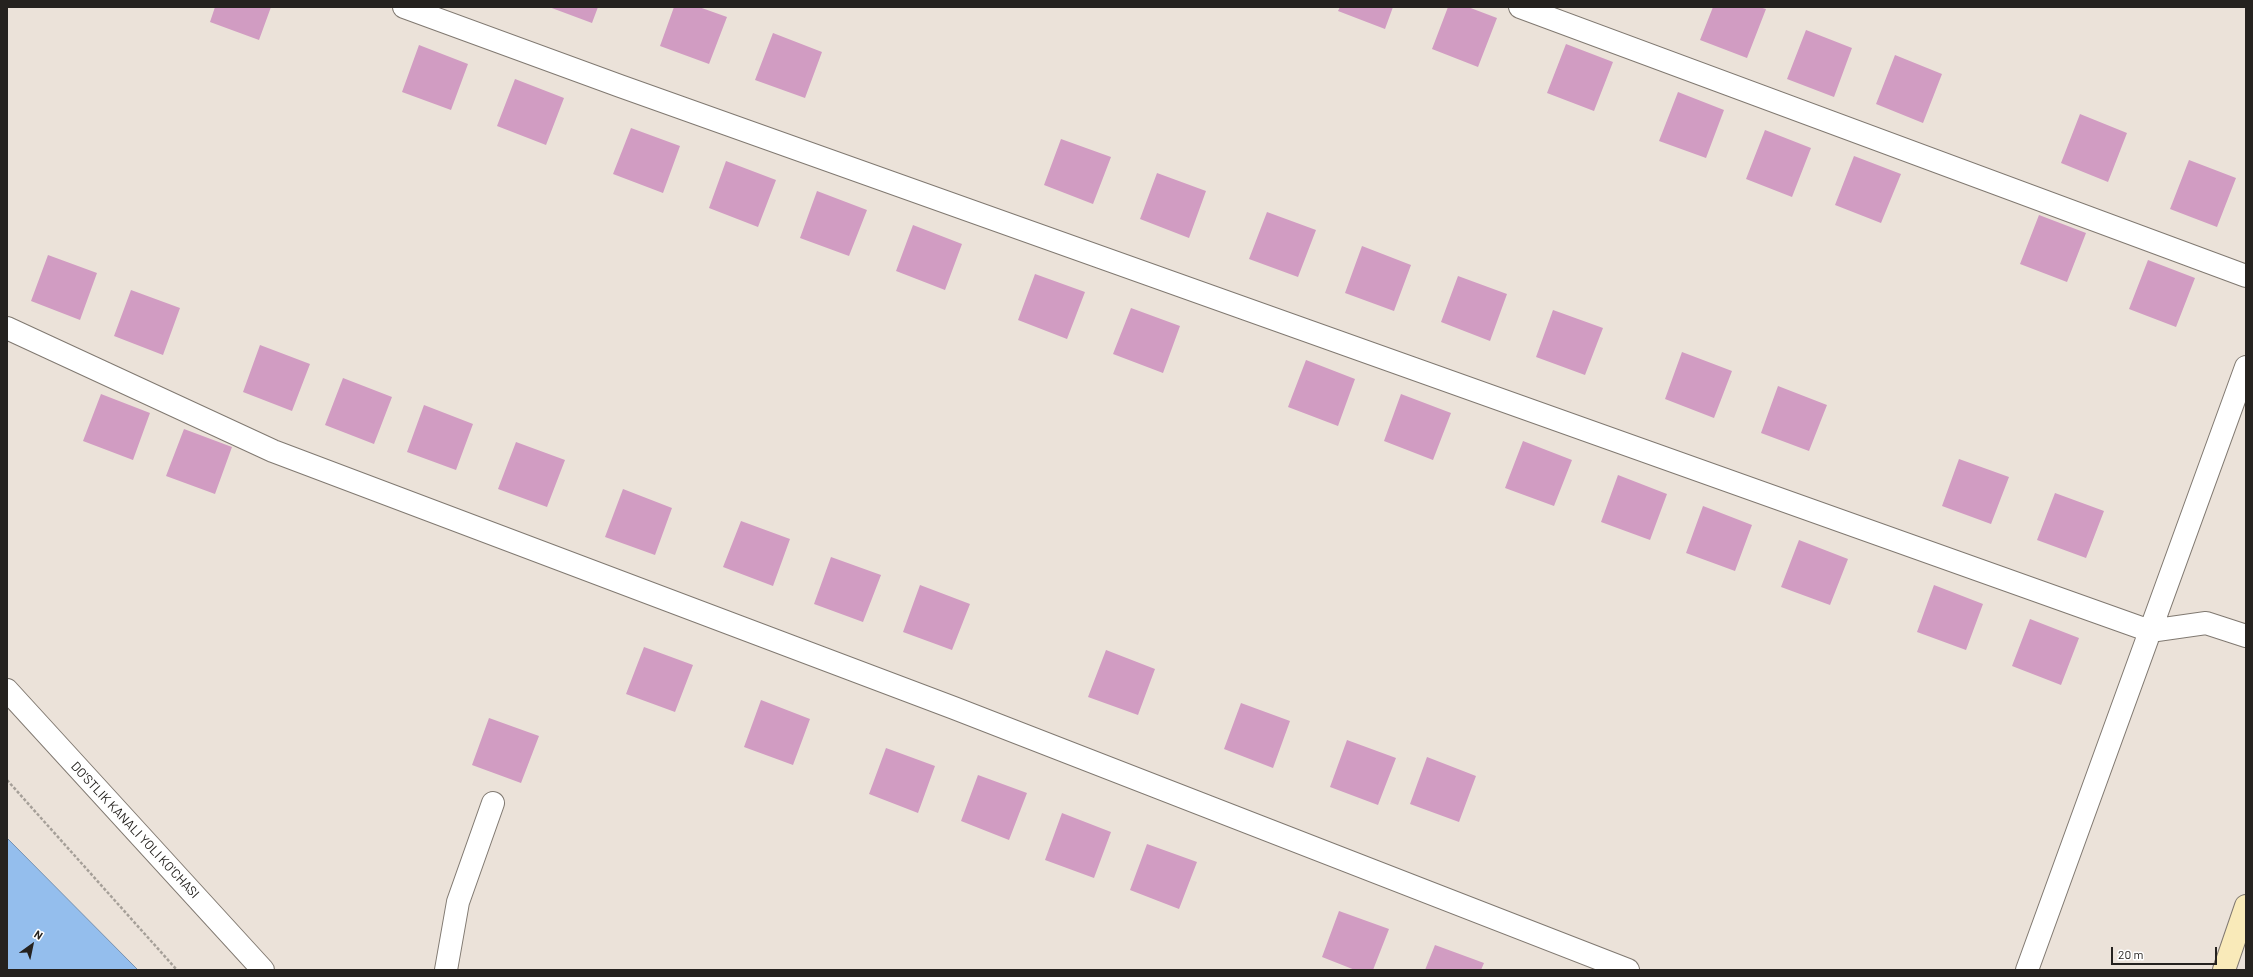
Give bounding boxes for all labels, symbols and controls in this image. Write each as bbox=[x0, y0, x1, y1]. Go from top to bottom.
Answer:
street label: DO'STLIK KANALI YOLI KO'CHASI bbox=[68, 759, 202, 901]
north arrow bbox=[12, 925, 52, 965]
text: N bbox=[32, 927, 45, 942]
scale bar bbox=[2113, 939, 2219, 965]
text: 20 m bbox=[2118, 947, 2144, 961]

